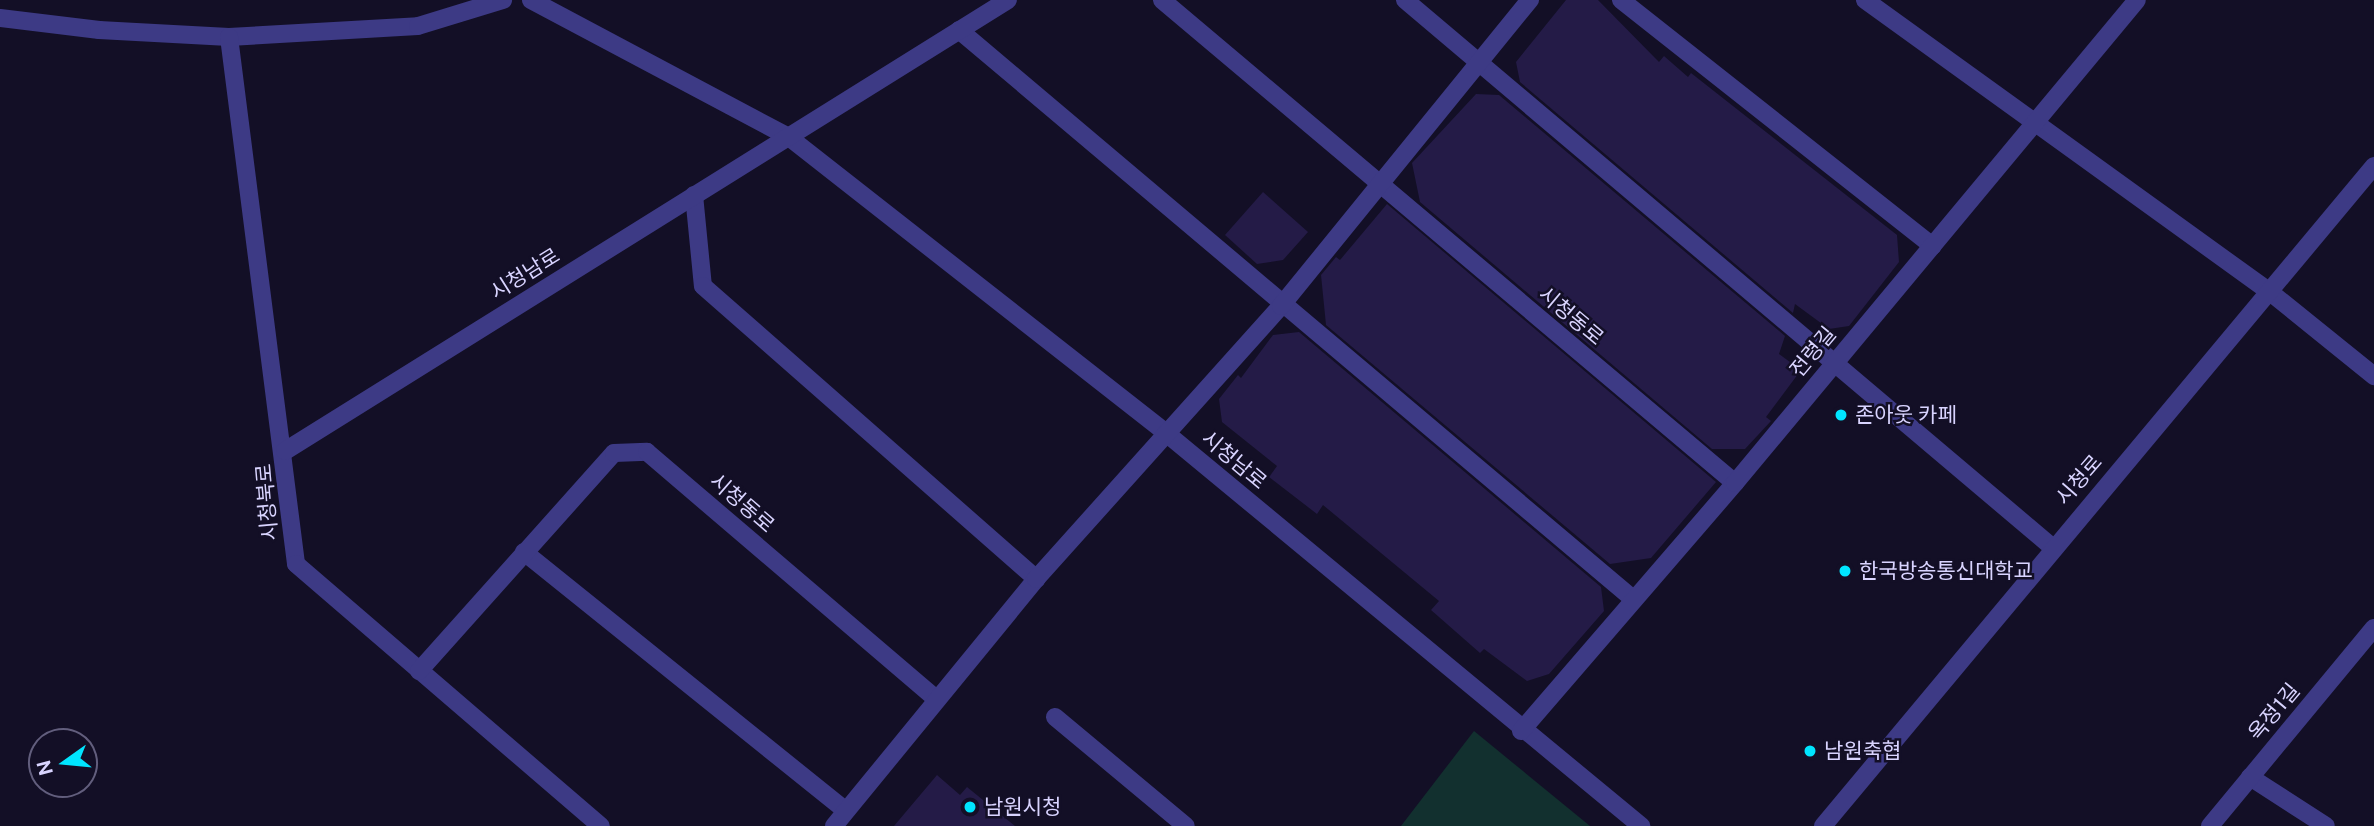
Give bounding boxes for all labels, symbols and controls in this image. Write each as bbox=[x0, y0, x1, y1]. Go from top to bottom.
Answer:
street label: 시청남로 bbox=[486, 243, 564, 305]
street label: 시청동로 bbox=[1533, 282, 1609, 350]
street label: 전령길 bbox=[1785, 322, 1841, 382]
place label: 존아웃 카페 bbox=[1855, 402, 1957, 428]
marker: 존아웃 카페 bbox=[1833, 407, 1849, 423]
street label: 시청남로 bbox=[1196, 426, 1272, 494]
street label: 시청로 bbox=[2050, 450, 2108, 510]
street label: 시청북로 bbox=[251, 462, 283, 542]
street label: 시청동로 bbox=[705, 468, 779, 538]
place label: 한국방송통신대학교 bbox=[1859, 558, 2033, 584]
marker: 한국방송통신대학교 bbox=[1837, 563, 1853, 579]
street label: 옥정1길 bbox=[2243, 678, 2305, 746]
north arrow bbox=[28, 728, 98, 798]
place label: 남원축협 bbox=[1824, 738, 1901, 764]
marker: 남원축협 bbox=[1802, 743, 1818, 759]
text: N bbox=[32, 758, 57, 778]
place label: 남원시청 bbox=[984, 794, 1061, 820]
marker: 남원시청 bbox=[962, 799, 978, 815]

